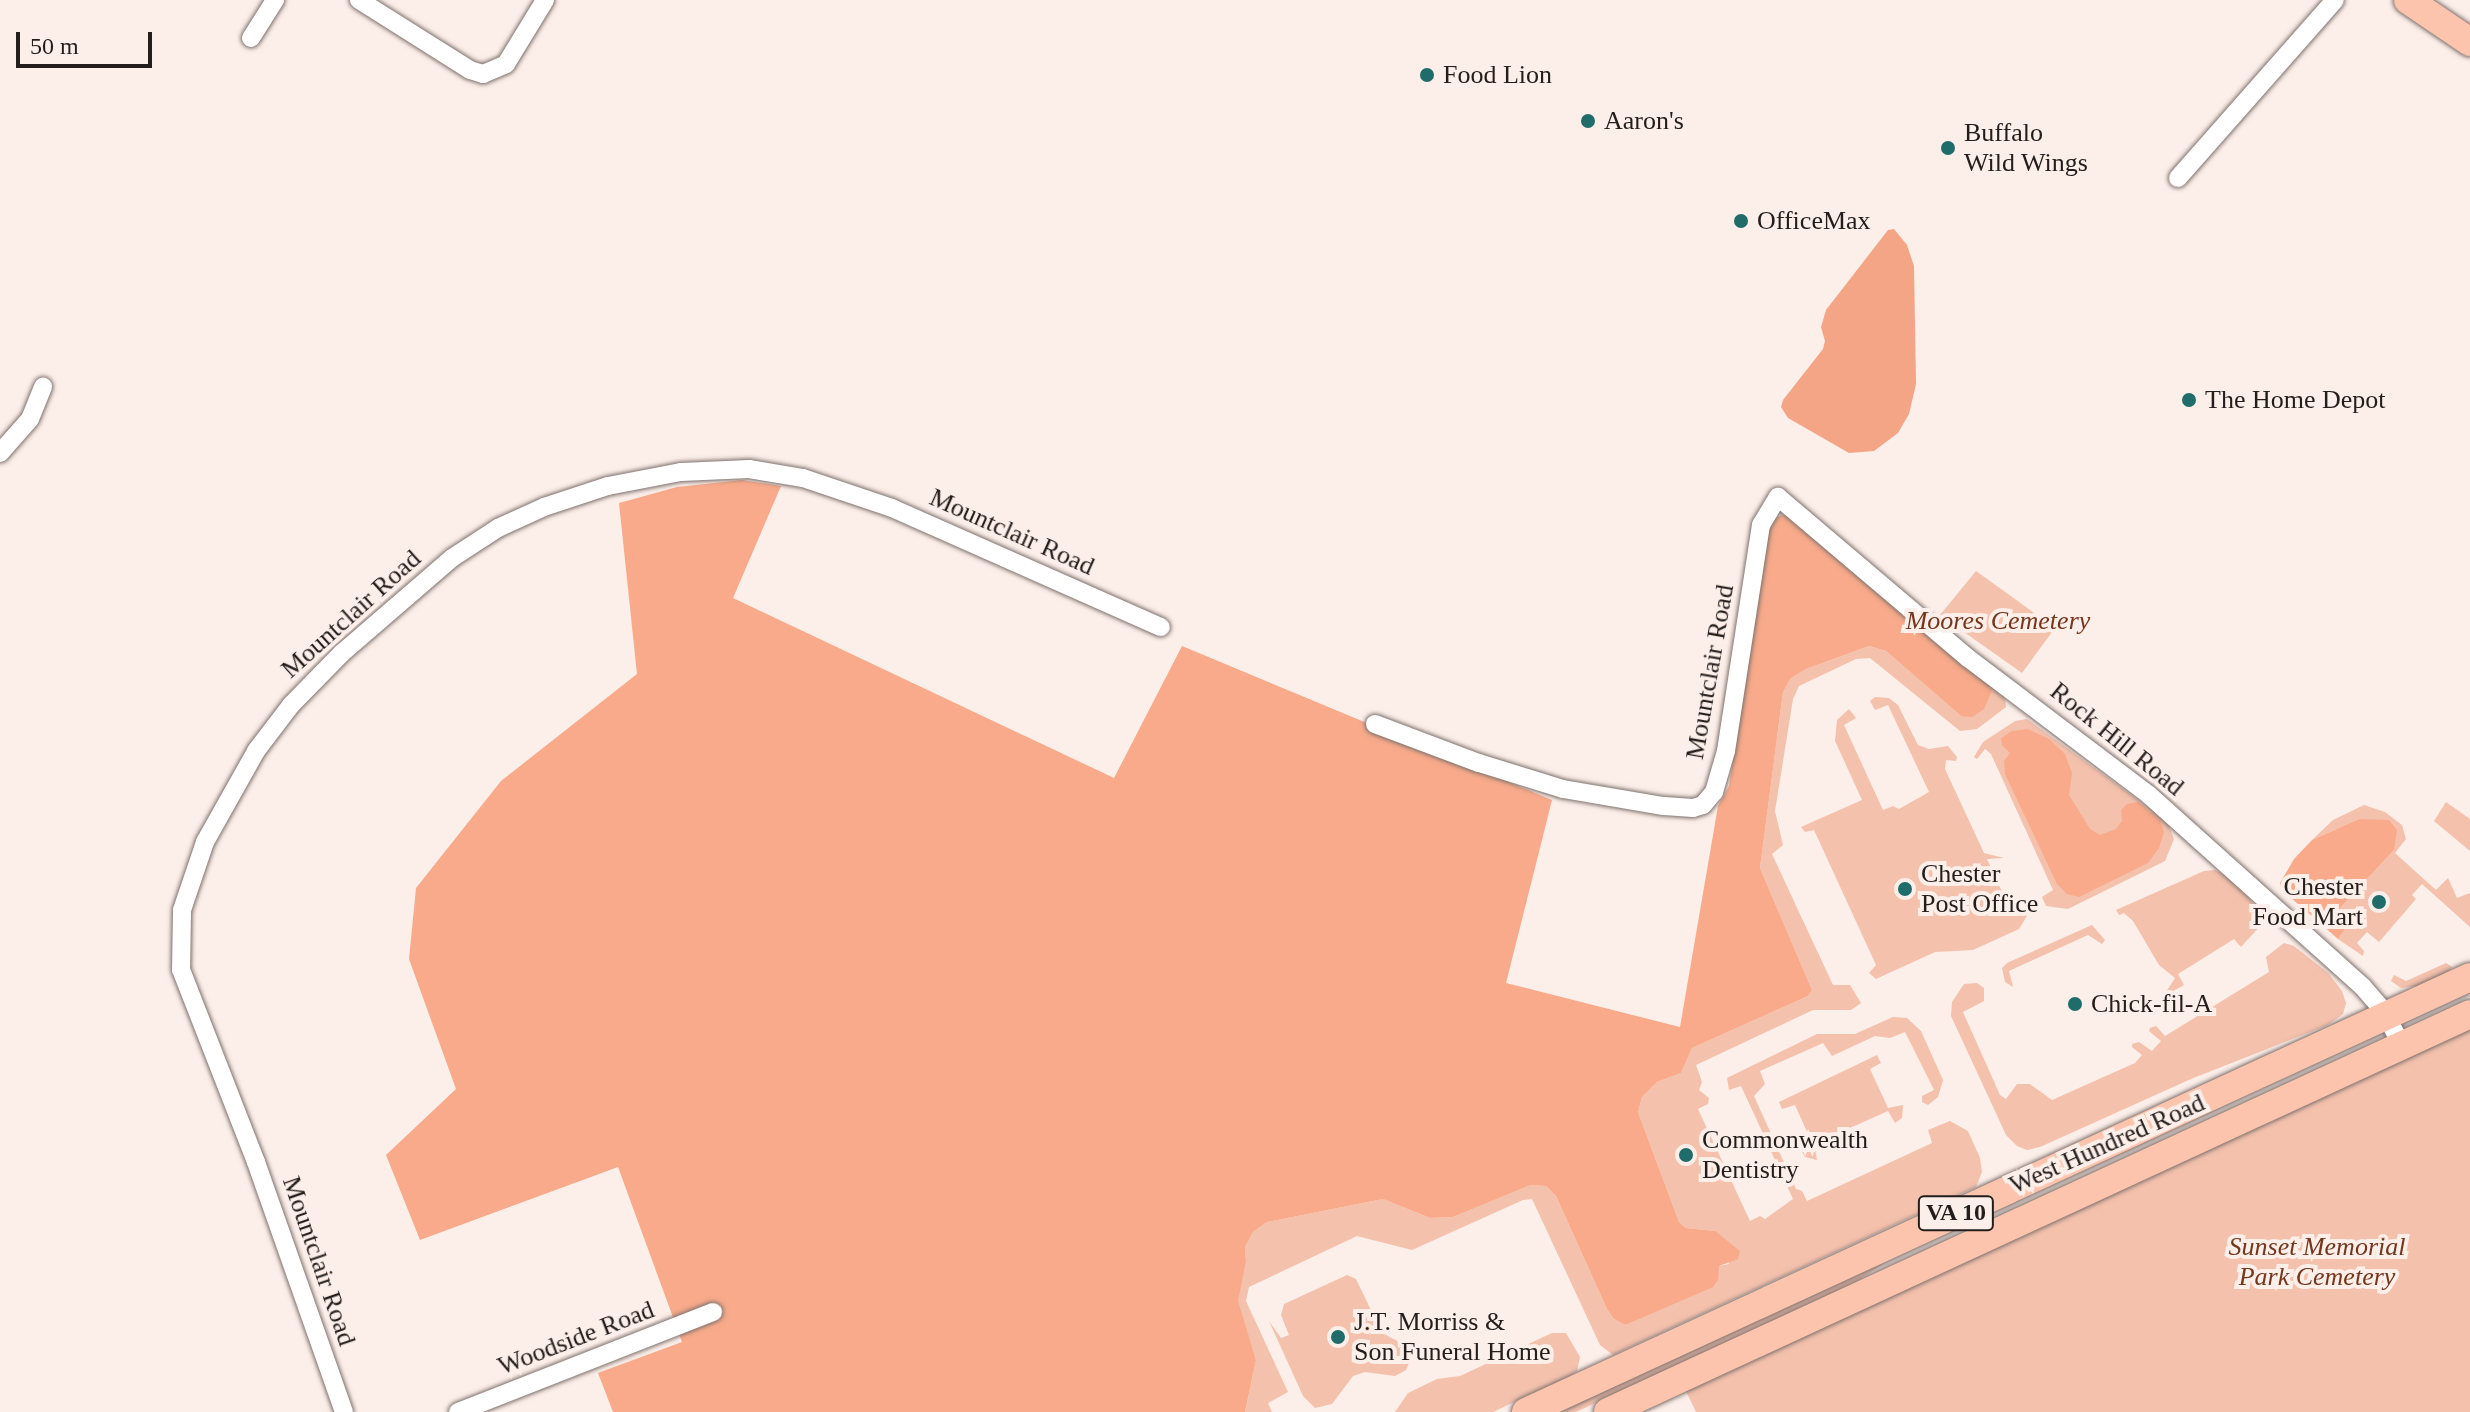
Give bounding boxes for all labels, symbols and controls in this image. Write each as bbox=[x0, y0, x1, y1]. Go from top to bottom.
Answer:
scale bar bbox=[20, 16, 156, 66]
text: 50 m bbox=[30, 33, 79, 59]
place label: Food Lion bbox=[1443, 59, 1552, 91]
marker: Food Lion bbox=[1418, 66, 1436, 84]
place label: Aaron's bbox=[1604, 105, 1684, 137]
marker: Aaron's bbox=[1579, 112, 1597, 130]
place label: Buffalo Wild Wings bbox=[1964, 117, 2088, 178]
marker: Buffalo Wild Wings bbox=[1939, 139, 1957, 157]
place label: OfficeMax bbox=[1757, 205, 1871, 237]
marker: OfficeMax bbox=[1732, 212, 1750, 230]
place label: The Home Depot bbox=[2205, 384, 2386, 416]
marker: The Home Depot bbox=[2180, 391, 2198, 409]
street label: Mountclair Road bbox=[925, 482, 1099, 582]
street label: Mountclair Road bbox=[275, 543, 427, 685]
street label: Mountclair Road bbox=[1679, 582, 1741, 762]
park label: Moores Cemetery bbox=[1906, 605, 2090, 637]
street label: Rock Hill Road bbox=[2044, 676, 2190, 802]
place label: Chester Post Office bbox=[1921, 858, 2038, 920]
place label: Chester Food Mart bbox=[2252, 871, 2363, 932]
marker: Chester Post Office bbox=[1896, 880, 1914, 898]
marker: Chester Food Mart bbox=[2370, 893, 2388, 911]
place label: Chick-fil-A bbox=[2091, 988, 2212, 1020]
marker: Chick-fil-A bbox=[2066, 995, 2084, 1013]
street label: West Hundred Road bbox=[2005, 1087, 2209, 1201]
place label: Commonwealth Dentistry bbox=[1702, 1124, 1868, 1186]
marker: Commonwealth Dentistry bbox=[1677, 1146, 1695, 1164]
street label: Mountclair Road bbox=[275, 1172, 363, 1350]
road number: VA 10 bbox=[1916, 1193, 1996, 1233]
park label: Sunset Memorial Park Cemetery bbox=[2229, 1231, 2405, 1292]
street label: Woodside Road bbox=[494, 1294, 658, 1382]
place label: J.T. Morriss & Son Funeral Home bbox=[1354, 1306, 1550, 1368]
marker: J.T. Morriss & Son Funeral Home bbox=[1329, 1328, 1347, 1346]

